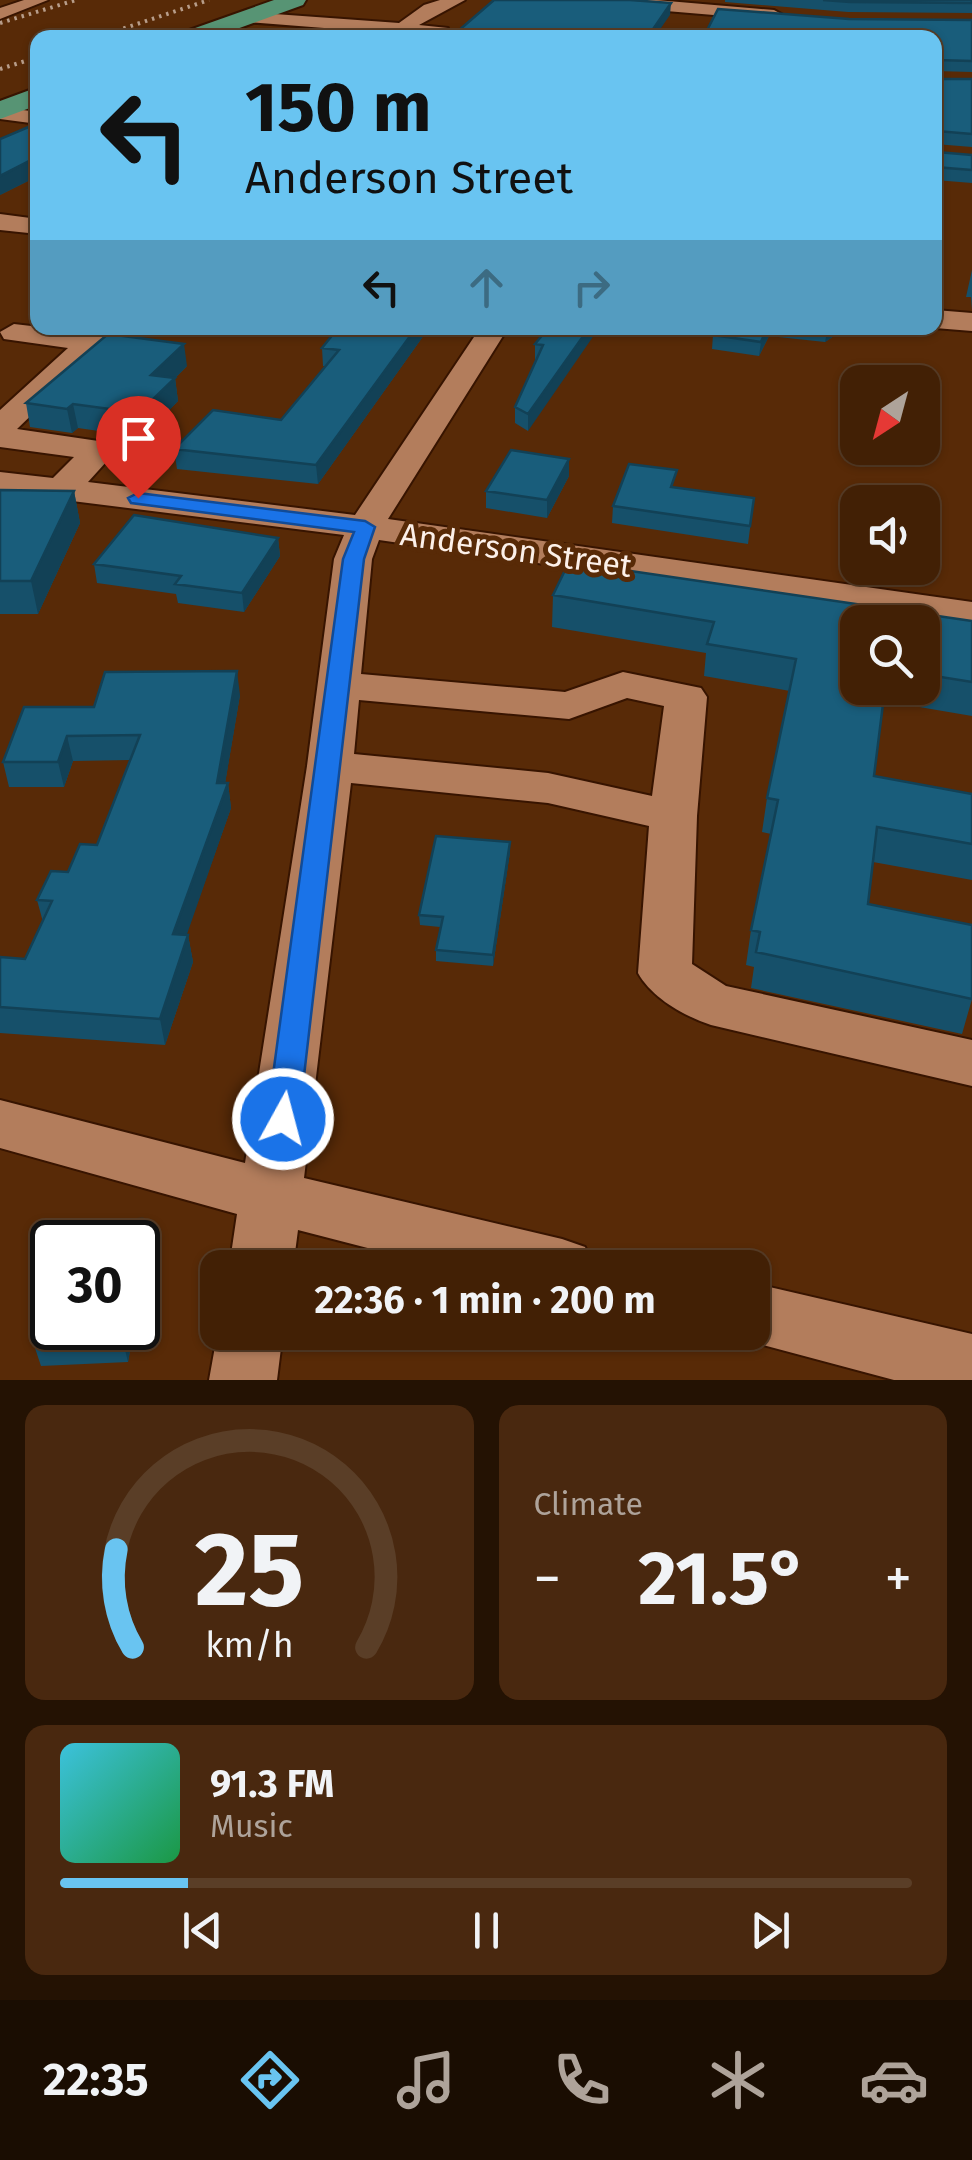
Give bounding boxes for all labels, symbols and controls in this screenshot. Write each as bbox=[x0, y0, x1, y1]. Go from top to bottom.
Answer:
text: 150 m bbox=[245, 66, 432, 150]
icon: left bbox=[80, 70, 210, 200]
text: Anderson Street bbox=[245, 151, 573, 205]
icon: left bbox=[354, 260, 409, 315]
icon: ahead bbox=[459, 260, 514, 315]
icon: right bbox=[564, 260, 619, 315]
north arrow bbox=[840, 365, 940, 465]
map controls bbox=[840, 365, 940, 705]
pin bbox=[96, 396, 181, 499]
icon: arrive bbox=[111, 411, 166, 466]
button: sound bbox=[840, 485, 940, 585]
street label: Anderson Street bbox=[398, 515, 635, 585]
button: search bbox=[840, 605, 940, 705]
position arrow bbox=[231, 1067, 335, 1171]
speed limit sign: 30 bbox=[30, 1220, 160, 1350]
text: 22:36 · 1 min · 200 m bbox=[314, 1277, 656, 1323]
text: Climate bbox=[534, 1485, 643, 1523]
text: 25 bbox=[194, 1508, 304, 1633]
text: 21.5° bbox=[638, 1534, 807, 1624]
text: − bbox=[534, 1546, 561, 1612]
text: + bbox=[885, 1546, 912, 1612]
text: km/h bbox=[205, 1624, 293, 1666]
text: 91.3 FM bbox=[210, 1761, 334, 1807]
text: Music bbox=[210, 1807, 293, 1845]
icon: previous bbox=[175, 1903, 230, 1958]
icon: pause bbox=[459, 1903, 514, 1958]
icon: next bbox=[743, 1903, 798, 1958]
icon: directions bbox=[235, 2045, 305, 2115]
icon: music bbox=[391, 2045, 461, 2115]
icon: phone bbox=[547, 2045, 617, 2115]
icon: climate bbox=[703, 2045, 773, 2115]
icon: car bbox=[859, 2045, 929, 2115]
text: 22:35 bbox=[43, 2053, 149, 2107]

